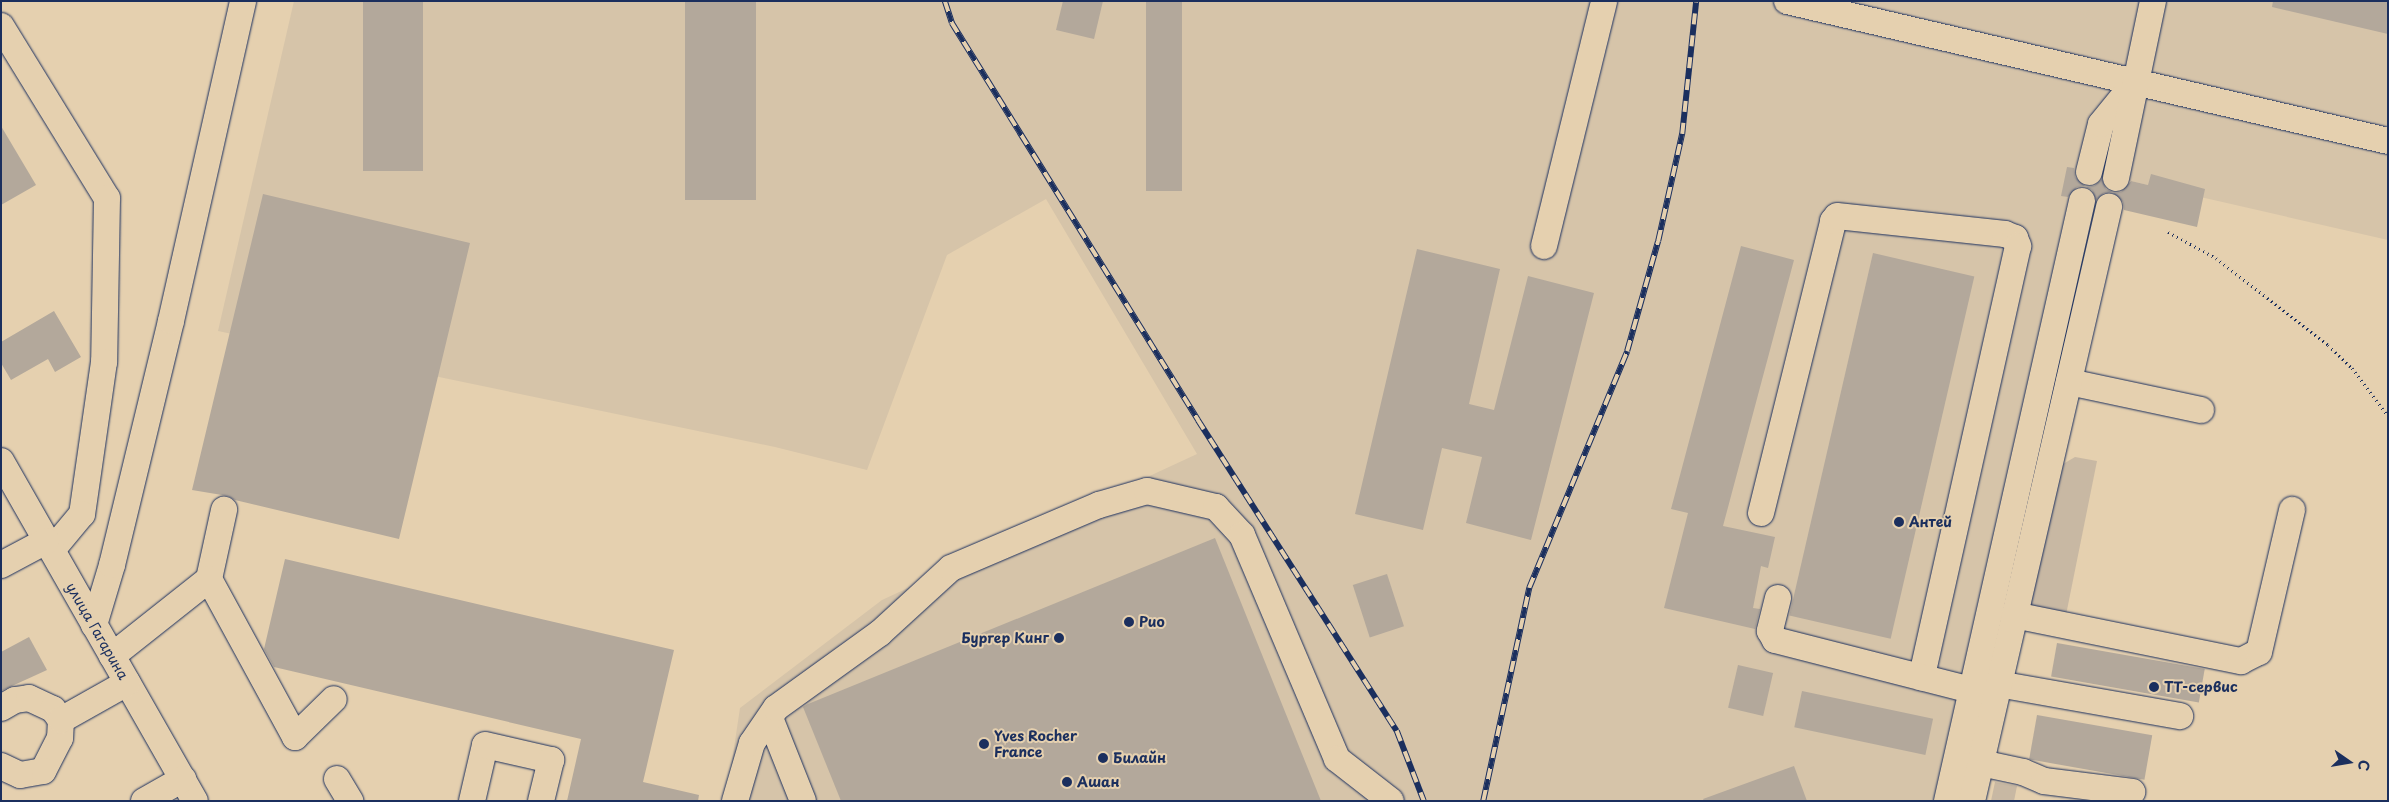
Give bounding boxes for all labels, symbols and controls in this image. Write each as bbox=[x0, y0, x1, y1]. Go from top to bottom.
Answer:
place label: Антей bbox=[1909, 514, 1952, 530]
marker: Антей bbox=[1893, 516, 1905, 528]
street label: улица Гагарина bbox=[62, 579, 132, 683]
place label: Рио bbox=[1139, 614, 1165, 630]
marker: Рио bbox=[1123, 616, 1135, 628]
place label: Бургер Кинг bbox=[961, 630, 1049, 646]
marker: Бургер Кинг bbox=[1053, 632, 1065, 644]
place label: ТТ-сервис bbox=[2164, 679, 2238, 695]
marker: ТТ-сервис bbox=[2148, 681, 2160, 693]
place label: Yves Rocher France bbox=[994, 728, 1077, 760]
north arrow bbox=[2324, 737, 2374, 787]
marker: Yves Rocher France bbox=[978, 738, 990, 750]
place label: Билайн bbox=[1113, 750, 1166, 766]
marker: Билайн bbox=[1097, 752, 1109, 764]
text: С bbox=[2353, 758, 2376, 773]
place label: Ашан bbox=[1077, 774, 1120, 790]
marker: Ашан bbox=[1061, 776, 1073, 788]

